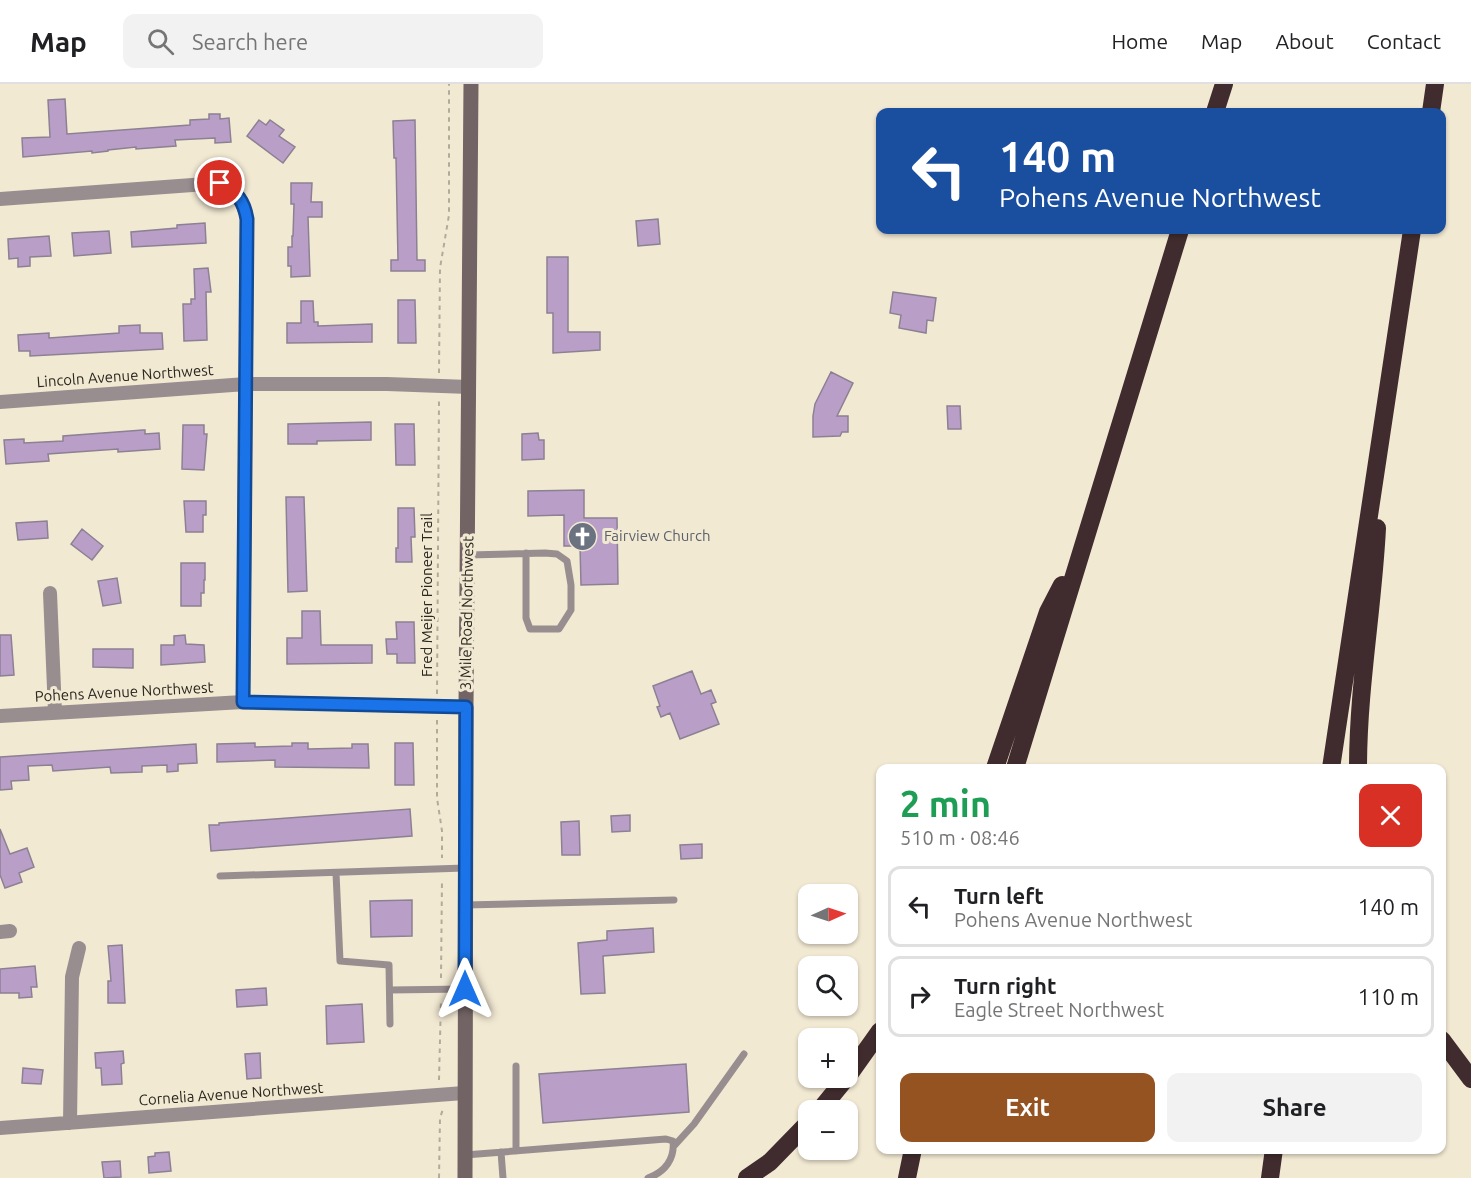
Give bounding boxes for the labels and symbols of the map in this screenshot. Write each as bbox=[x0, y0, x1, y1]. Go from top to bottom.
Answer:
pin bbox=[194, 157, 245, 208]
street label: Lincoln Avenue Northwest bbox=[36, 361, 214, 390]
street label: Fred Meijer Pioneer Trail bbox=[418, 513, 435, 677]
church icon: Fairview Church bbox=[567, 520, 599, 552]
place label: Fairview Church bbox=[604, 527, 711, 544]
street label: 3 Mile Road Northwest bbox=[457, 536, 476, 690]
street label: Pohens Avenue Northwest bbox=[34, 678, 214, 705]
north arrow bbox=[798, 884, 858, 944]
position arrow bbox=[433, 957, 497, 1021]
street label: Cornelia Avenue Northwest bbox=[138, 1079, 324, 1108]

